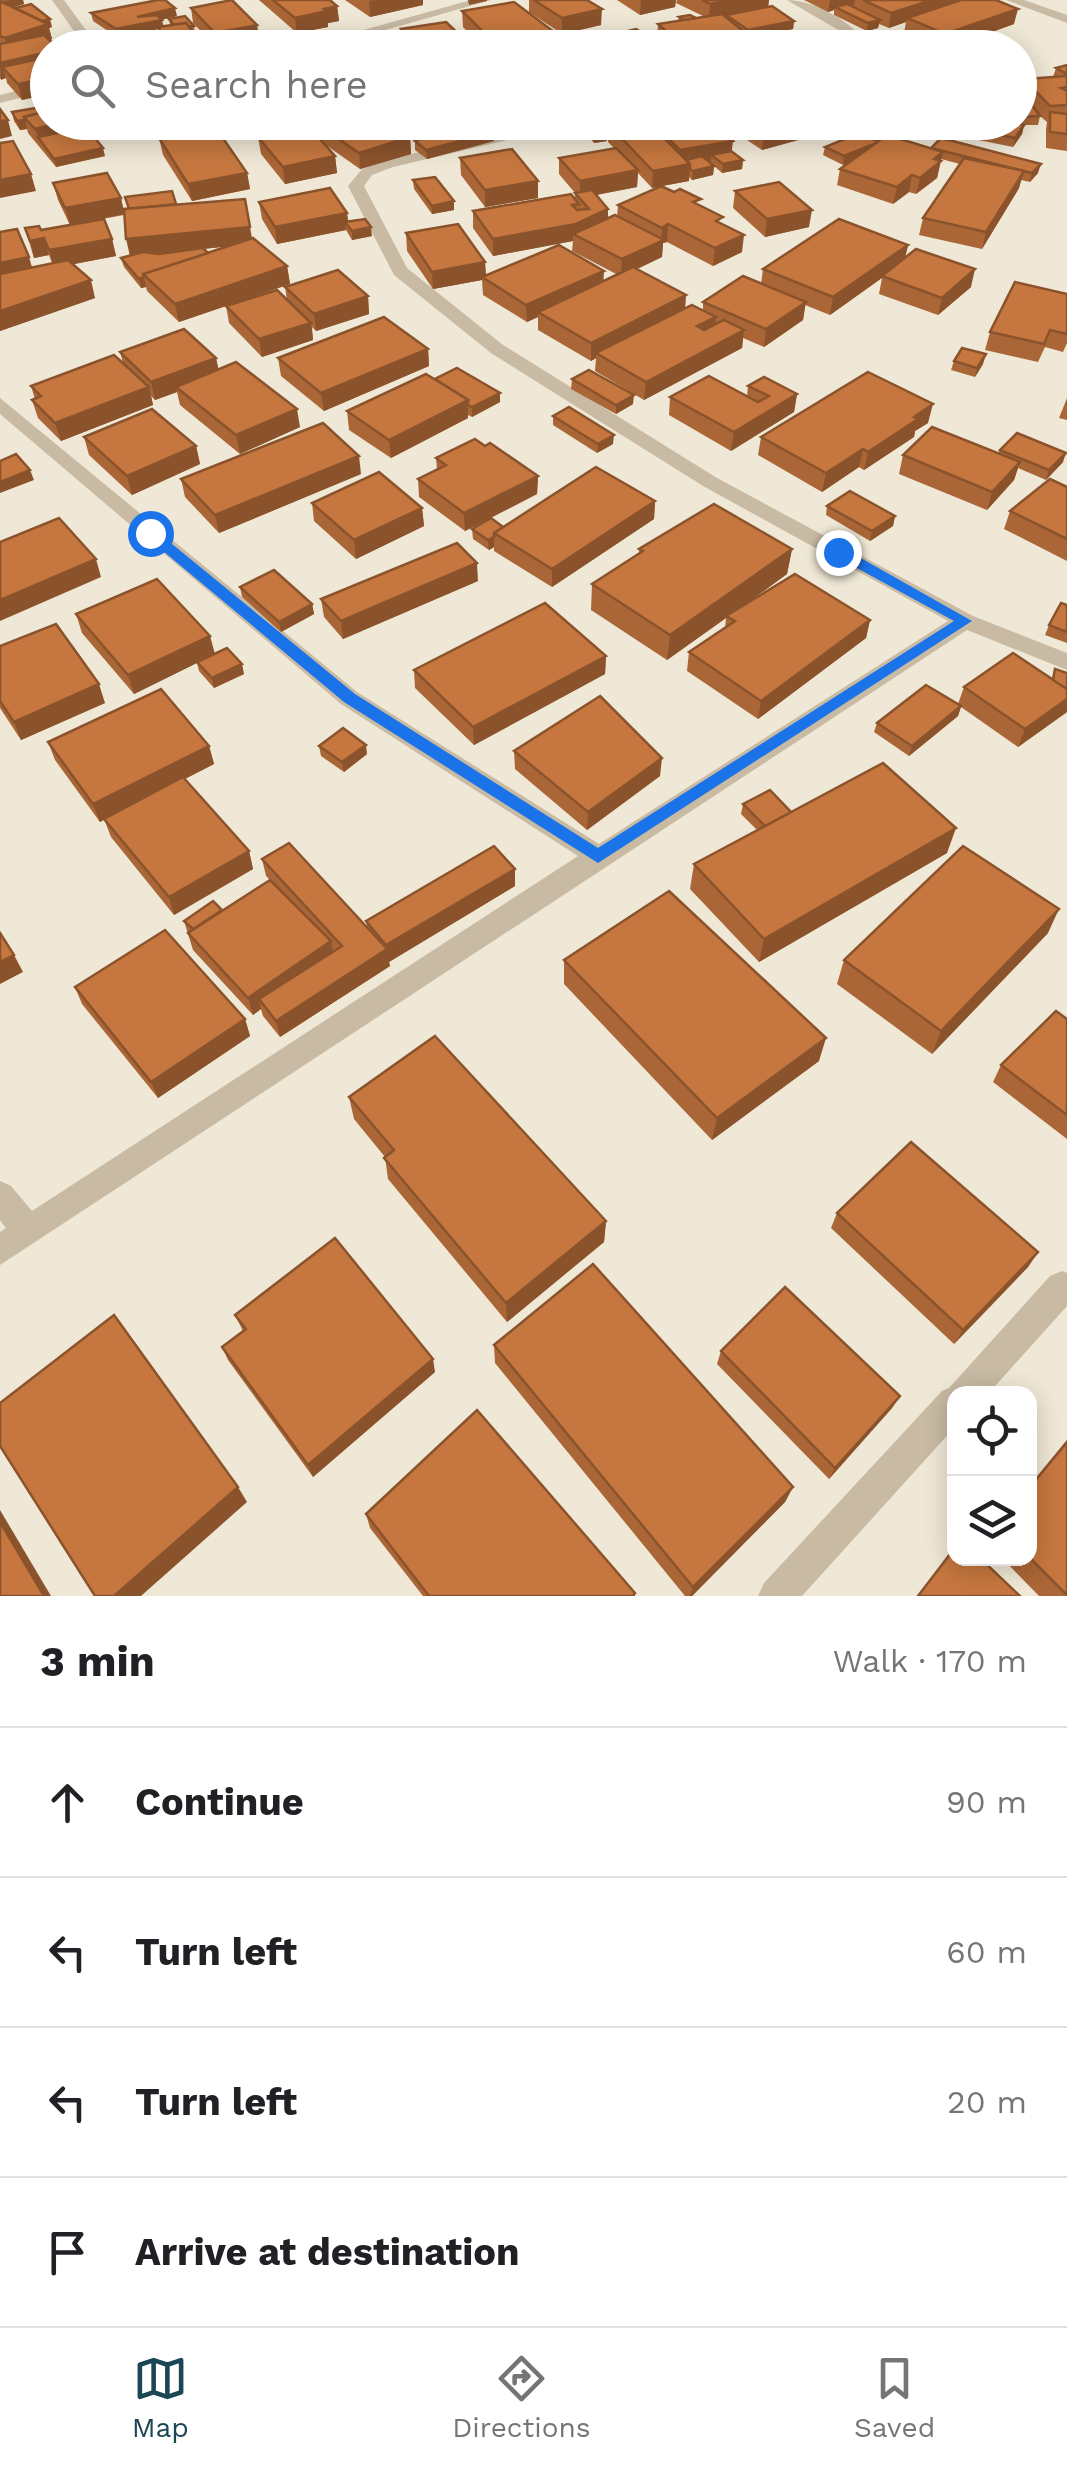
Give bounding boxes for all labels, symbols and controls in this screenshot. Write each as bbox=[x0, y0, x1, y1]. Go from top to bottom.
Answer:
search box bbox=[30, 30, 1037, 140]
icon: search bbox=[65, 58, 120, 113]
text: Search here bbox=[145, 63, 368, 107]
route start bbox=[128, 511, 174, 557]
route end bbox=[816, 530, 862, 576]
map controls bbox=[947, 1386, 1037, 1566]
button: locate bbox=[947, 1386, 1037, 1476]
button: layers bbox=[947, 1476, 1037, 1566]
text: 3 min bbox=[40, 1637, 155, 1686]
text: Walk · 170 m bbox=[833, 1642, 1027, 1680]
icon: ahead bbox=[40, 1775, 95, 1830]
text: Continue bbox=[135, 1780, 304, 1824]
text: 90 m bbox=[946, 1783, 1027, 1821]
icon: left bbox=[40, 1925, 95, 1980]
text: Turn left bbox=[135, 1930, 297, 1974]
text: 60 m bbox=[946, 1933, 1027, 1971]
icon: left bbox=[40, 2075, 95, 2130]
text: Turn left bbox=[135, 2080, 297, 2124]
text: 20 m bbox=[947, 2083, 1027, 2121]
icon: arrive bbox=[40, 2225, 95, 2280]
text: Arrive at destination bbox=[135, 2230, 520, 2274]
tab: Map bbox=[132, 2351, 189, 2444]
tab: Directions bbox=[452, 2351, 591, 2444]
tab: Saved bbox=[854, 2351, 935, 2444]

